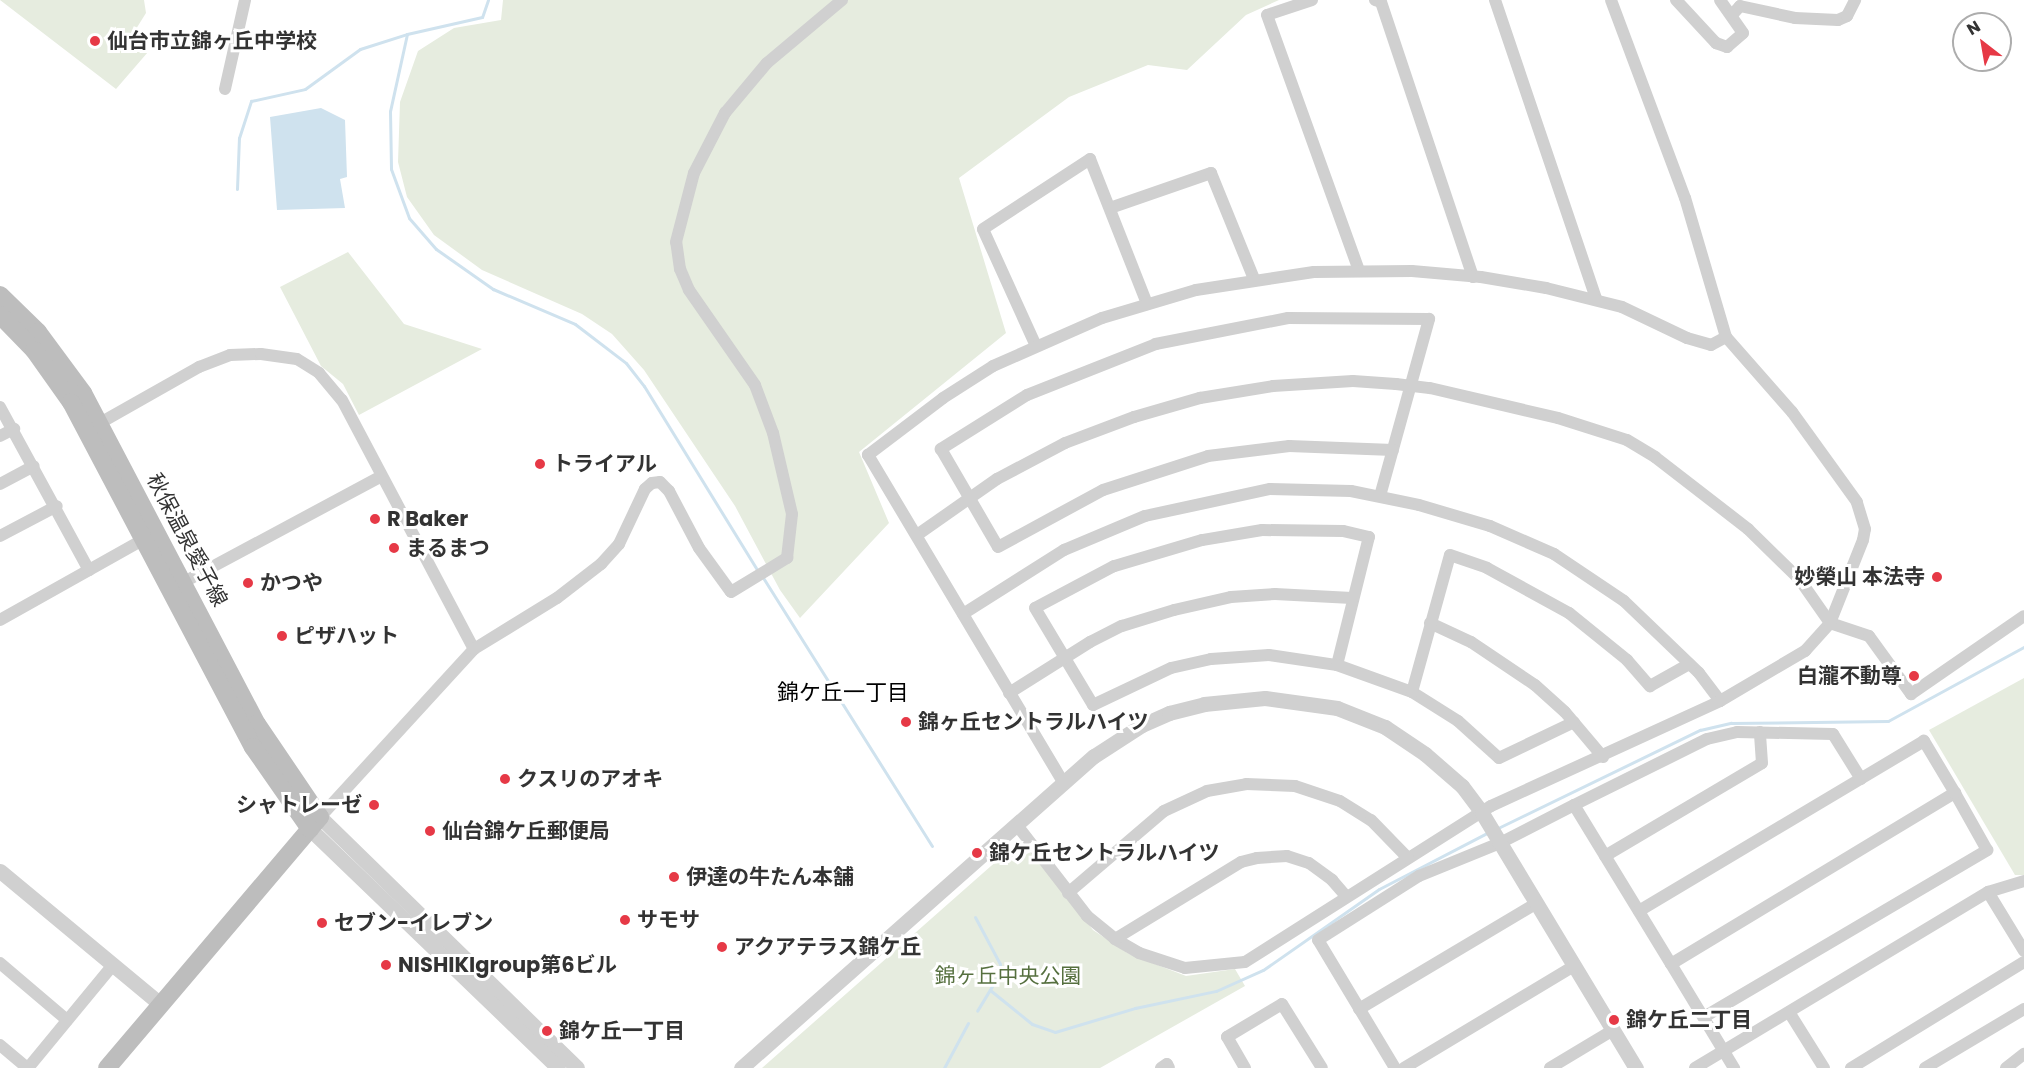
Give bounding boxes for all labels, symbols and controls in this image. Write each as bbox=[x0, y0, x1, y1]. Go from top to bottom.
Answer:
north arrow bbox=[1952, 12, 2012, 72]
text: N bbox=[1962, 15, 1985, 41]
place label: 仙台市立錦ヶ丘中学校 bbox=[107, 28, 317, 54]
marker: 仙台市立錦ヶ丘中学校 bbox=[88, 34, 102, 48]
place label: トライアル bbox=[552, 451, 657, 477]
marker: トライアル bbox=[533, 457, 547, 471]
street label: 秋保温泉愛子線 bbox=[141, 469, 233, 611]
place label: R Baker bbox=[387, 506, 468, 532]
marker: R Baker bbox=[368, 512, 382, 526]
place label: まるまつ bbox=[406, 535, 490, 561]
marker: まるまつ bbox=[387, 541, 401, 555]
place label: 妙榮山 本法寺 bbox=[1795, 564, 1925, 590]
place label: かつや bbox=[260, 570, 323, 596]
marker: 妙榮山 本法寺 bbox=[1930, 570, 1944, 584]
marker: かつや bbox=[241, 576, 255, 590]
place label: ピザハット bbox=[294, 623, 399, 649]
marker: ピザハット bbox=[275, 629, 289, 643]
place label: 白瀧不動尊 bbox=[1797, 663, 1902, 689]
marker: 白瀧不動尊 bbox=[1907, 669, 1921, 683]
district label: 錦ケ丘一丁目 bbox=[777, 680, 909, 706]
place label: 錦ヶ丘セントラルハイツ bbox=[918, 709, 1149, 735]
marker: 錦ヶ丘セントラルハイツ bbox=[899, 715, 913, 729]
place label: クスリのアオキ bbox=[517, 766, 664, 792]
marker: クスリのアオキ bbox=[498, 772, 512, 786]
place label: シャトレーゼ bbox=[236, 792, 362, 818]
marker: シャトレーゼ bbox=[367, 798, 381, 812]
place label: 仙台錦ケ丘郵便局 bbox=[442, 818, 610, 844]
marker: 仙台錦ケ丘郵便局 bbox=[423, 824, 437, 838]
place label: 錦ケ丘セントラルハイツ bbox=[989, 840, 1220, 866]
marker: 錦ケ丘セントラルハイツ bbox=[970, 846, 984, 860]
place label: 伊達の牛たん本舗 bbox=[686, 864, 854, 890]
marker: 伊達の牛たん本舗 bbox=[667, 870, 681, 884]
place label: サモサ bbox=[637, 907, 700, 933]
place label: セブン-イレブン bbox=[334, 910, 493, 936]
marker: サモサ bbox=[618, 913, 632, 927]
marker: セブン-イレブン bbox=[315, 916, 329, 930]
place label: アクアテラス錦ケ丘 bbox=[734, 934, 923, 960]
marker: アクアテラス錦ケ丘 bbox=[715, 940, 729, 954]
place label: NISHIKIgroup第6ビル bbox=[398, 952, 617, 978]
marker: NISHIKIgroup第6ビル bbox=[379, 958, 393, 972]
park label: 錦ヶ丘中央公園 bbox=[935, 963, 1081, 989]
place label: 錦ケ丘二丁目 bbox=[1626, 1007, 1752, 1033]
marker: 錦ケ丘二丁目 bbox=[1607, 1013, 1621, 1027]
place label: 錦ケ丘一丁目 bbox=[559, 1018, 685, 1044]
marker: 錦ケ丘一丁目 bbox=[540, 1024, 554, 1038]

